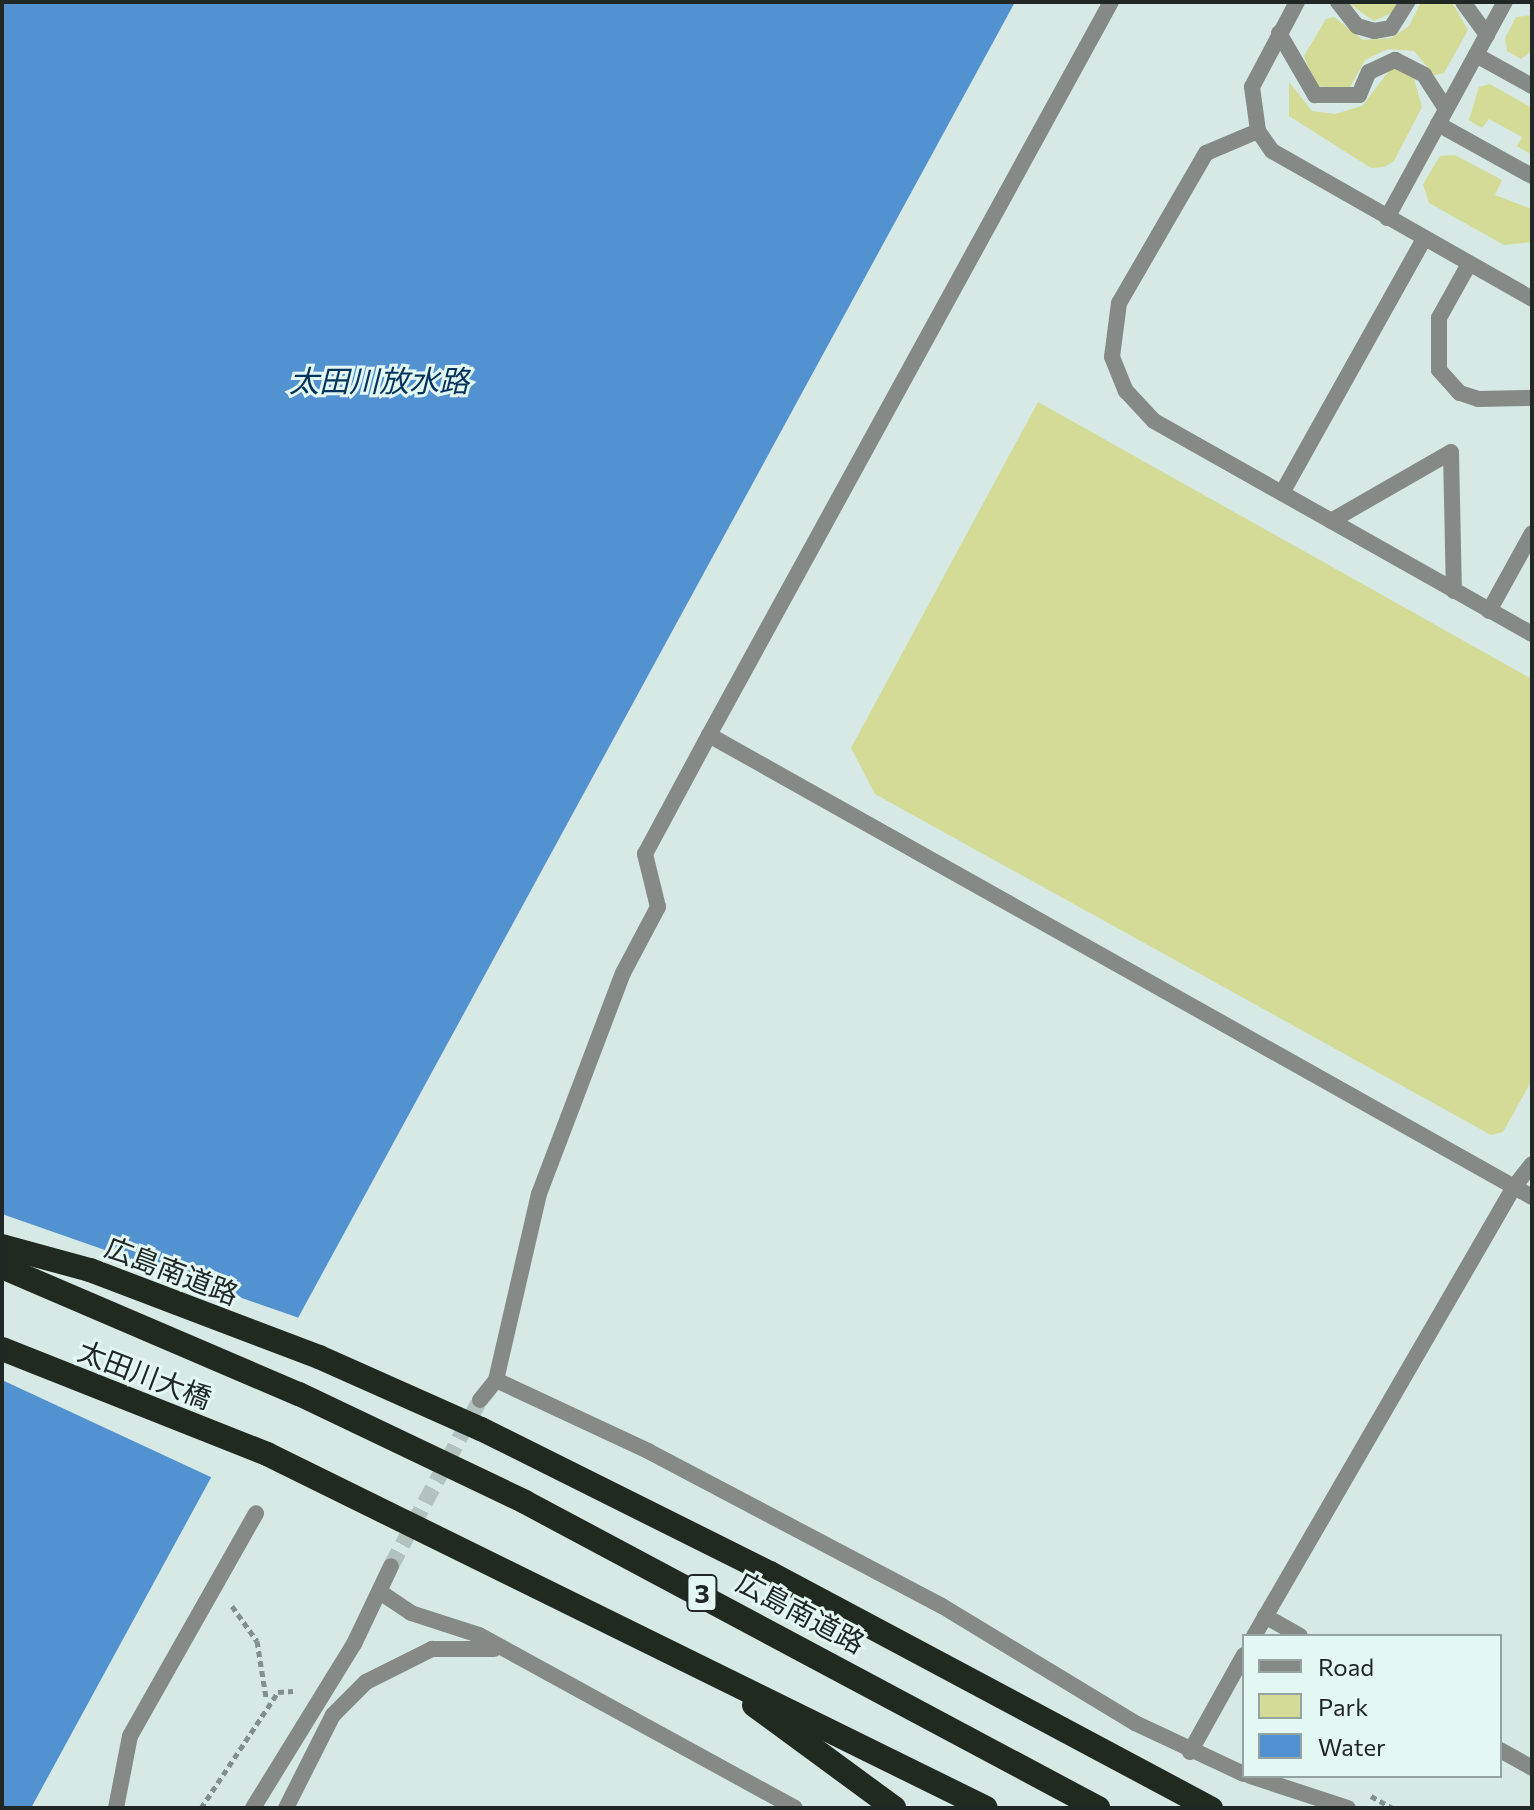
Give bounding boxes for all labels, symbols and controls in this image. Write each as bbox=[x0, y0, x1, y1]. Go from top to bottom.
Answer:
water label: 太田川放水路 bbox=[289, 362, 469, 398]
street label: 広島南道路 bbox=[101, 1229, 243, 1311]
street label: 太田川大橋 bbox=[74, 1333, 216, 1415]
street label: 広島南道路 bbox=[731, 1564, 871, 1660]
road number: 3 bbox=[686, 1571, 718, 1615]
legend bbox=[1242, 1634, 1502, 1778]
text: Road bbox=[1318, 1652, 1374, 1681]
text: Park bbox=[1318, 1692, 1368, 1721]
text: Water bbox=[1318, 1732, 1386, 1761]

